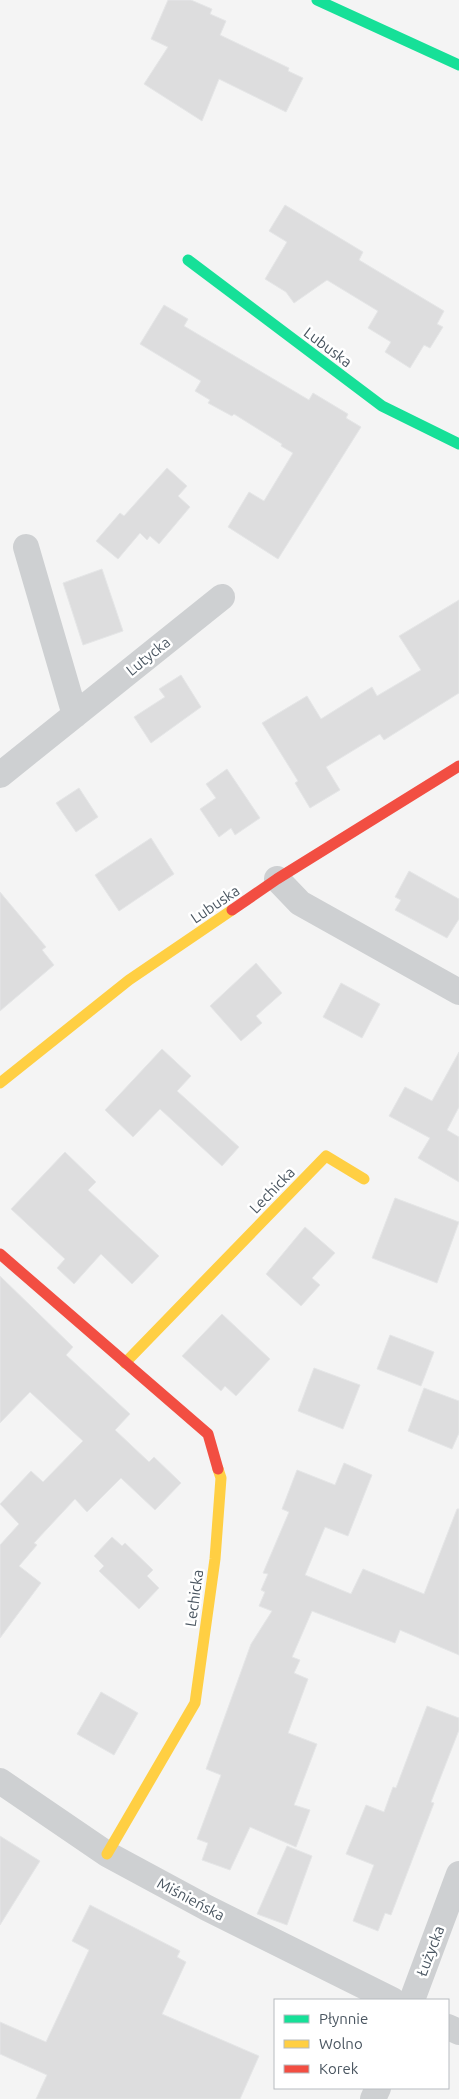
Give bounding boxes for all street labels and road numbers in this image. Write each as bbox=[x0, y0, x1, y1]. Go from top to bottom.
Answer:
street label: Lubuska bbox=[301, 324, 355, 370]
street label: Lutycka bbox=[123, 633, 173, 679]
street label: Lubuska bbox=[187, 881, 243, 927]
street label: Lechicka bbox=[246, 1163, 298, 1217]
street label: Lechicka bbox=[182, 1568, 206, 1628]
street label: Miśnieńska bbox=[154, 1874, 228, 1924]
street label: Łużycka bbox=[413, 1923, 447, 1979]

